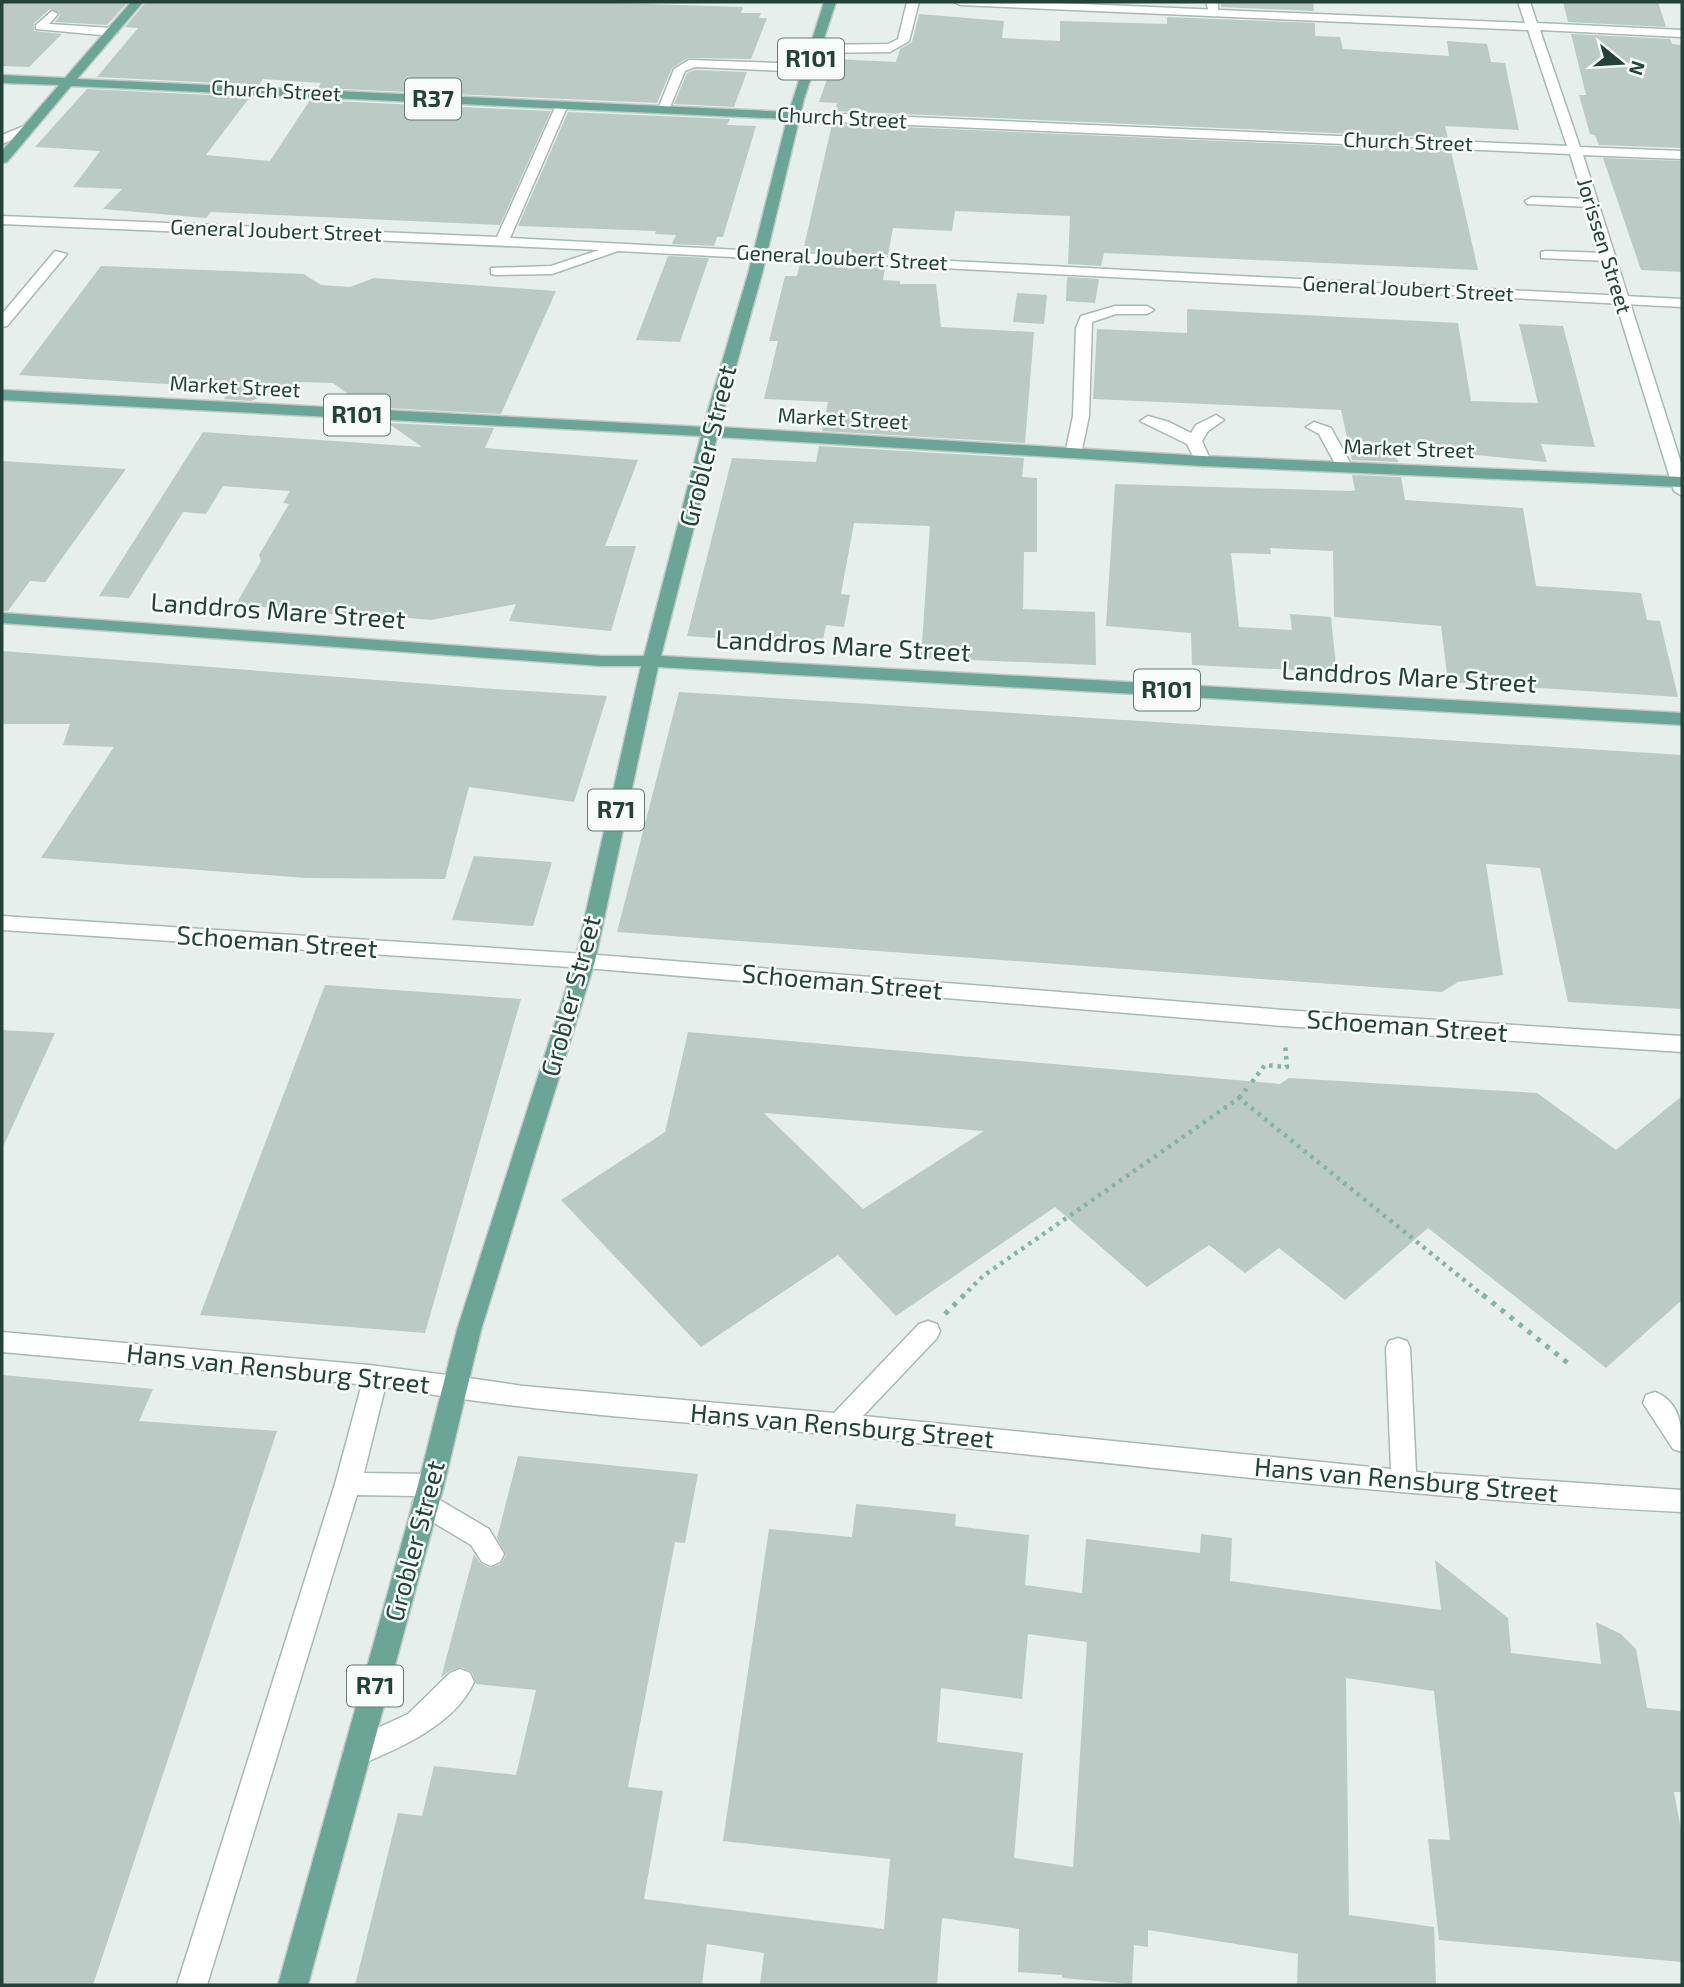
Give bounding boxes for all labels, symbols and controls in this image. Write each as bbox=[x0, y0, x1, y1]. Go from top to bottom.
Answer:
north arrow bbox=[1586, 28, 1656, 98]
road number: R101 bbox=[778, 38, 844, 80]
text: N bbox=[1625, 58, 1651, 78]
street label: Church Street bbox=[211, 74, 342, 105]
road number: R37 bbox=[405, 78, 461, 119]
street label: Church Street bbox=[777, 101, 908, 132]
street label: Church Street bbox=[1343, 126, 1473, 155]
street label: Jorissen Street bbox=[1573, 175, 1638, 316]
street label: General Joubert Street bbox=[170, 213, 382, 246]
street label: General Joubert Street bbox=[736, 238, 948, 275]
street label: General Joubert Street bbox=[1302, 269, 1514, 306]
street label: Grobler Street bbox=[671, 361, 742, 530]
street label: Market Street bbox=[169, 370, 301, 401]
road number: R101 bbox=[324, 394, 390, 436]
street label: Market Street bbox=[777, 402, 909, 433]
street label: Market Street bbox=[1343, 433, 1475, 462]
street label: Landdros Mare Street bbox=[150, 585, 407, 634]
street label: Landdros Mare Street bbox=[715, 622, 972, 667]
street label: Landdros Mare Street bbox=[1281, 653, 1538, 698]
road number: R101 bbox=[1134, 670, 1200, 710]
road number: R71 bbox=[588, 790, 644, 830]
street label: Grobler Street bbox=[533, 912, 606, 1080]
street label: Schoeman Street bbox=[176, 918, 379, 963]
street label: Schoeman Street bbox=[740, 956, 944, 1005]
street label: Schoeman Street bbox=[1306, 1002, 1509, 1047]
street label: Hans van Rensburg Street bbox=[125, 1336, 431, 1399]
street label: Hans van Rensburg Street bbox=[689, 1396, 995, 1453]
street label: Hans van Rensburg Street bbox=[1253, 1450, 1559, 1507]
street label: Grobler Street bbox=[377, 1457, 450, 1625]
road number: R71 bbox=[347, 1666, 403, 1706]

